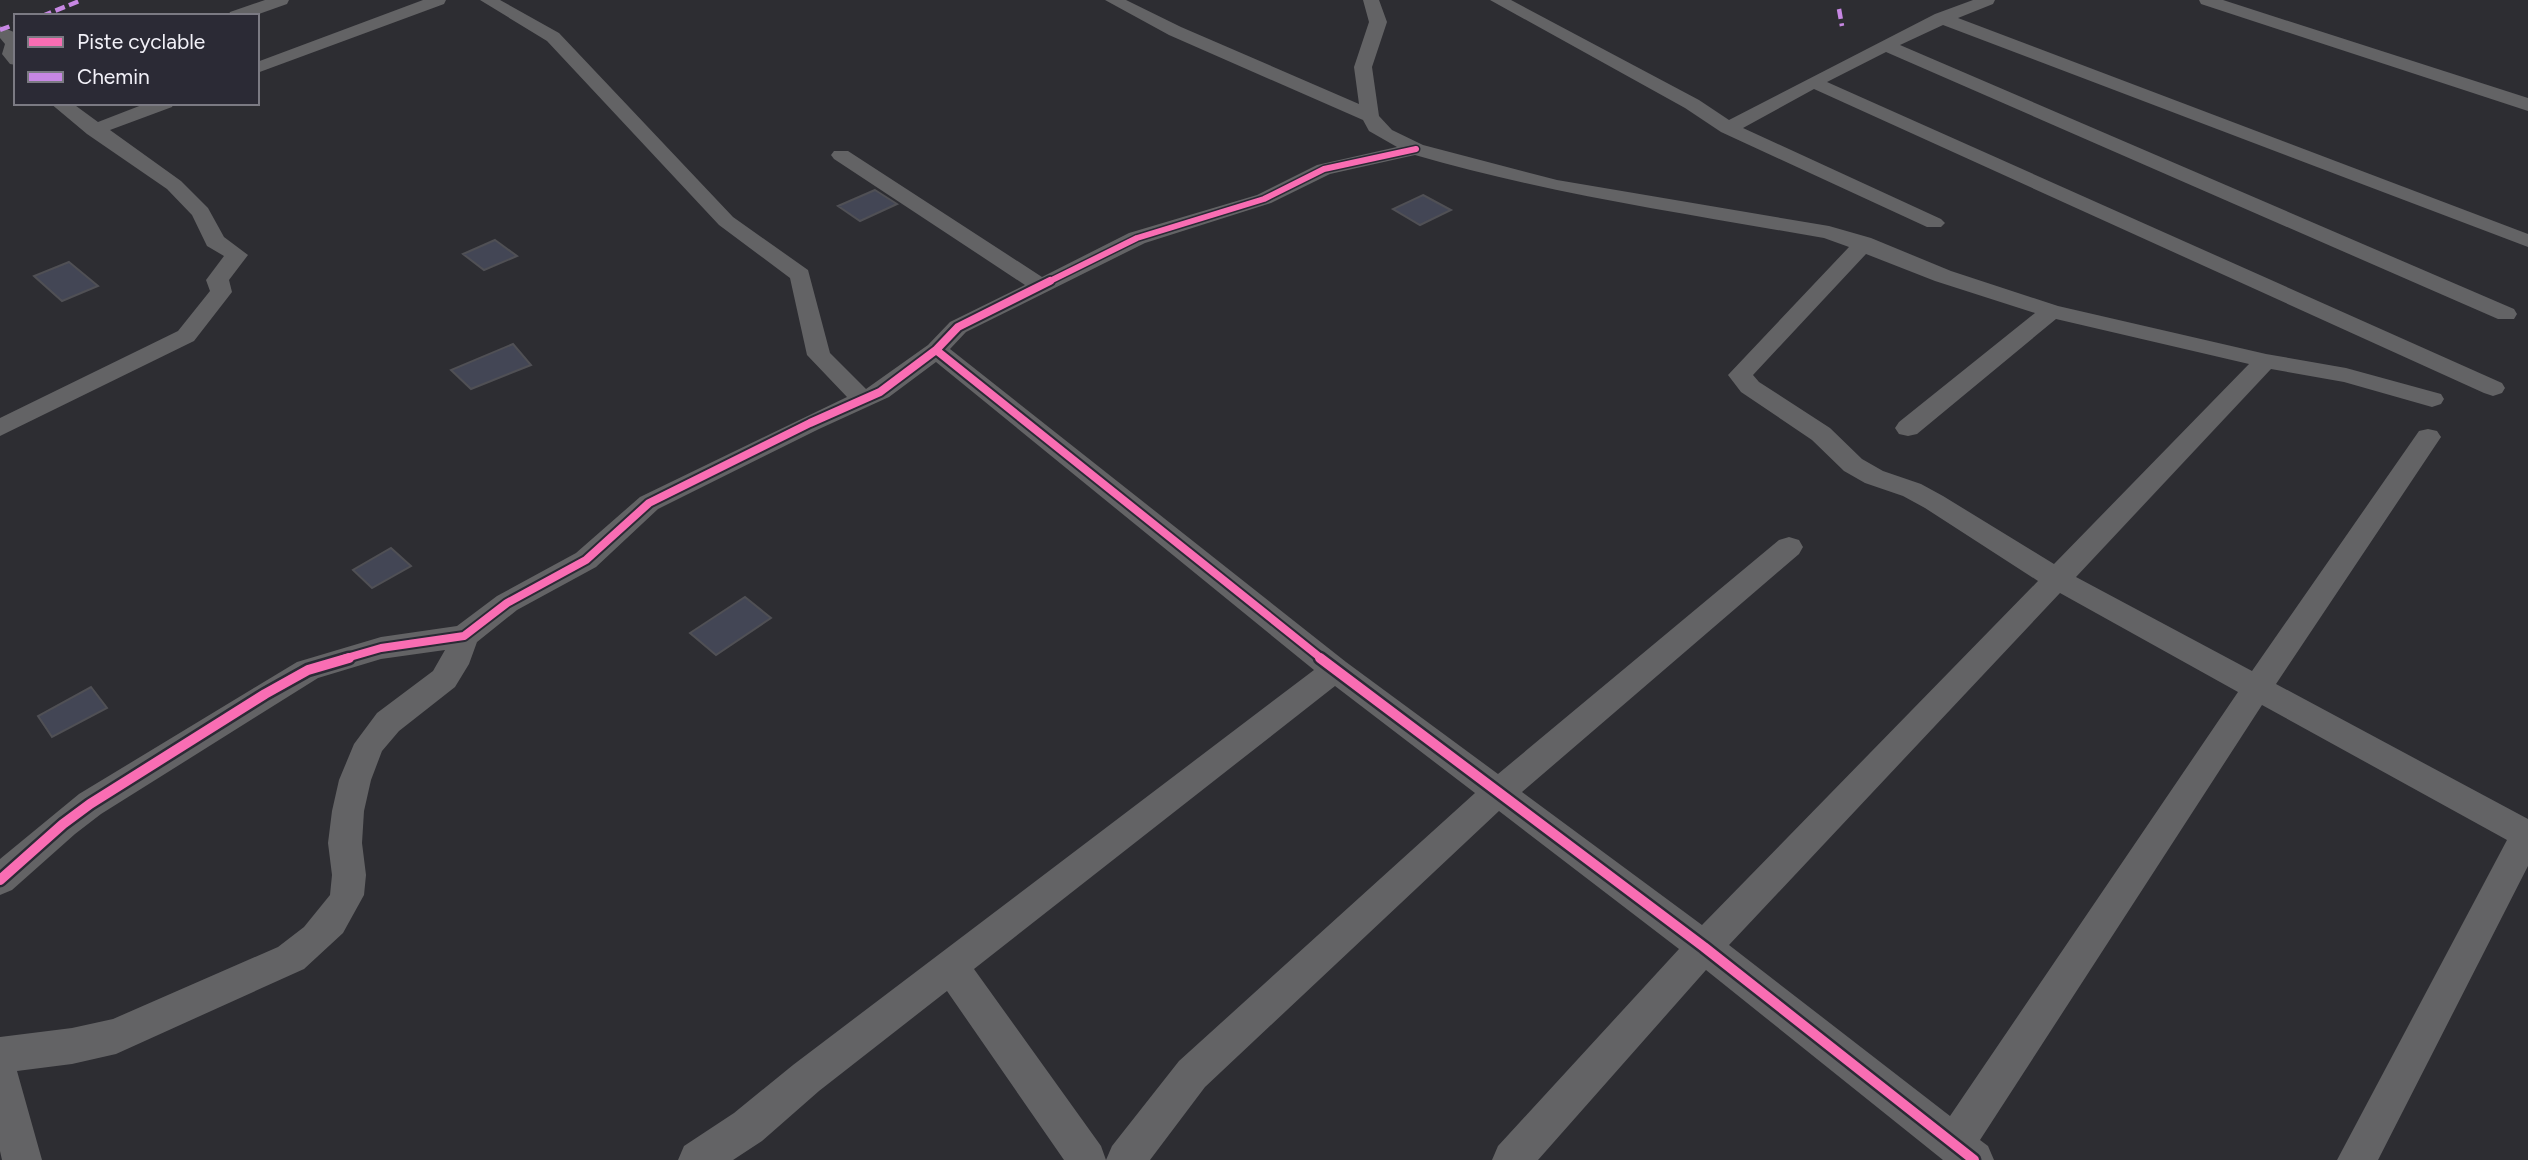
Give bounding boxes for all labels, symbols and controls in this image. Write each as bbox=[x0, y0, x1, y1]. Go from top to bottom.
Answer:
legend bbox=[14, 14, 259, 105]
text: Piste cyclable bbox=[77, 29, 205, 54]
text: Chemin bbox=[77, 64, 150, 89]

